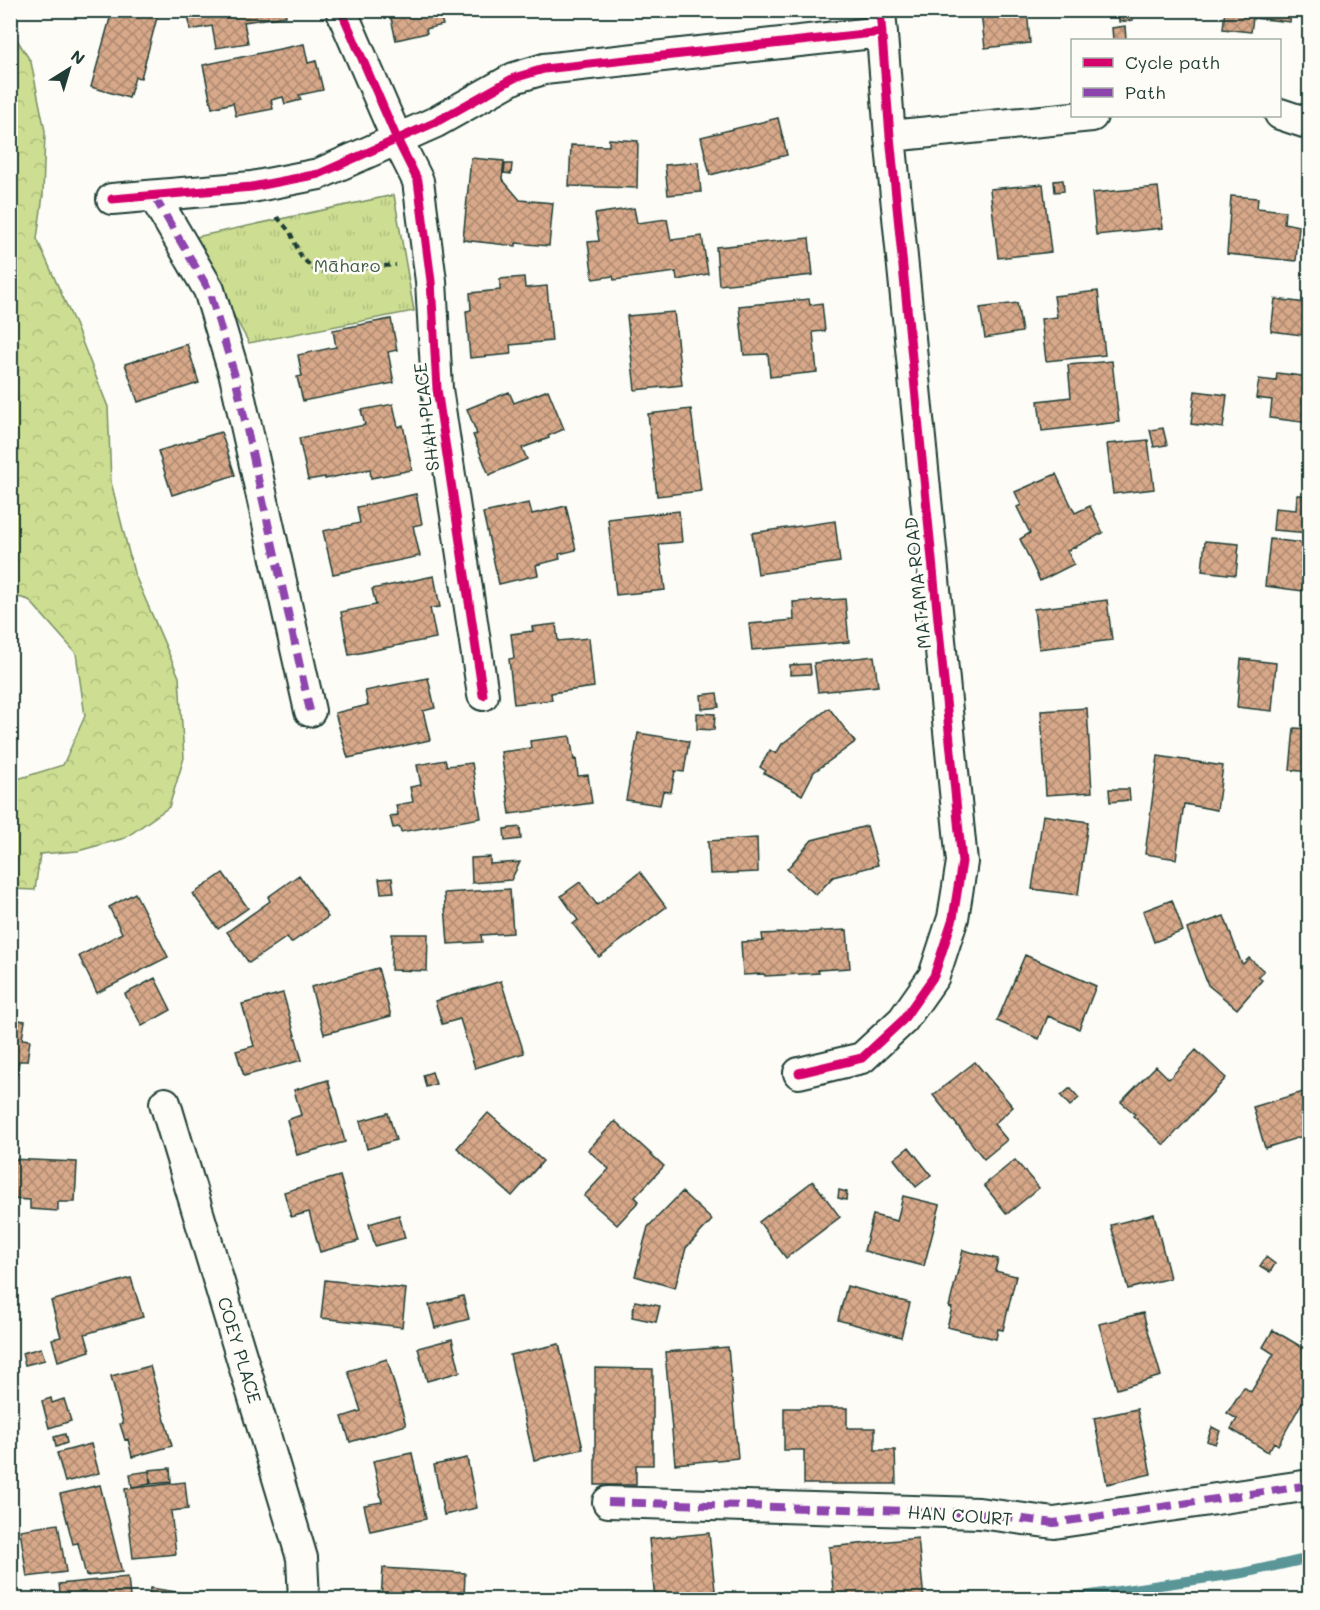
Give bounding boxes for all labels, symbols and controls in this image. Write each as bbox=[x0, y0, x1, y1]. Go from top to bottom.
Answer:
north arrow bbox=[39, 39, 99, 99]
legend bbox=[1071, 39, 1281, 117]
text: N bbox=[67, 45, 90, 69]
text: Cycle path bbox=[1125, 50, 1220, 74]
text: Path bbox=[1125, 80, 1165, 104]
park label: Māharo bbox=[314, 253, 381, 277]
street label: SHAH PLACE bbox=[407, 361, 445, 473]
street label: MATAMA ROAD bbox=[898, 516, 936, 650]
street label: COEY PLACE bbox=[212, 1294, 268, 1406]
street label: HAN COURT bbox=[907, 1499, 1013, 1531]

